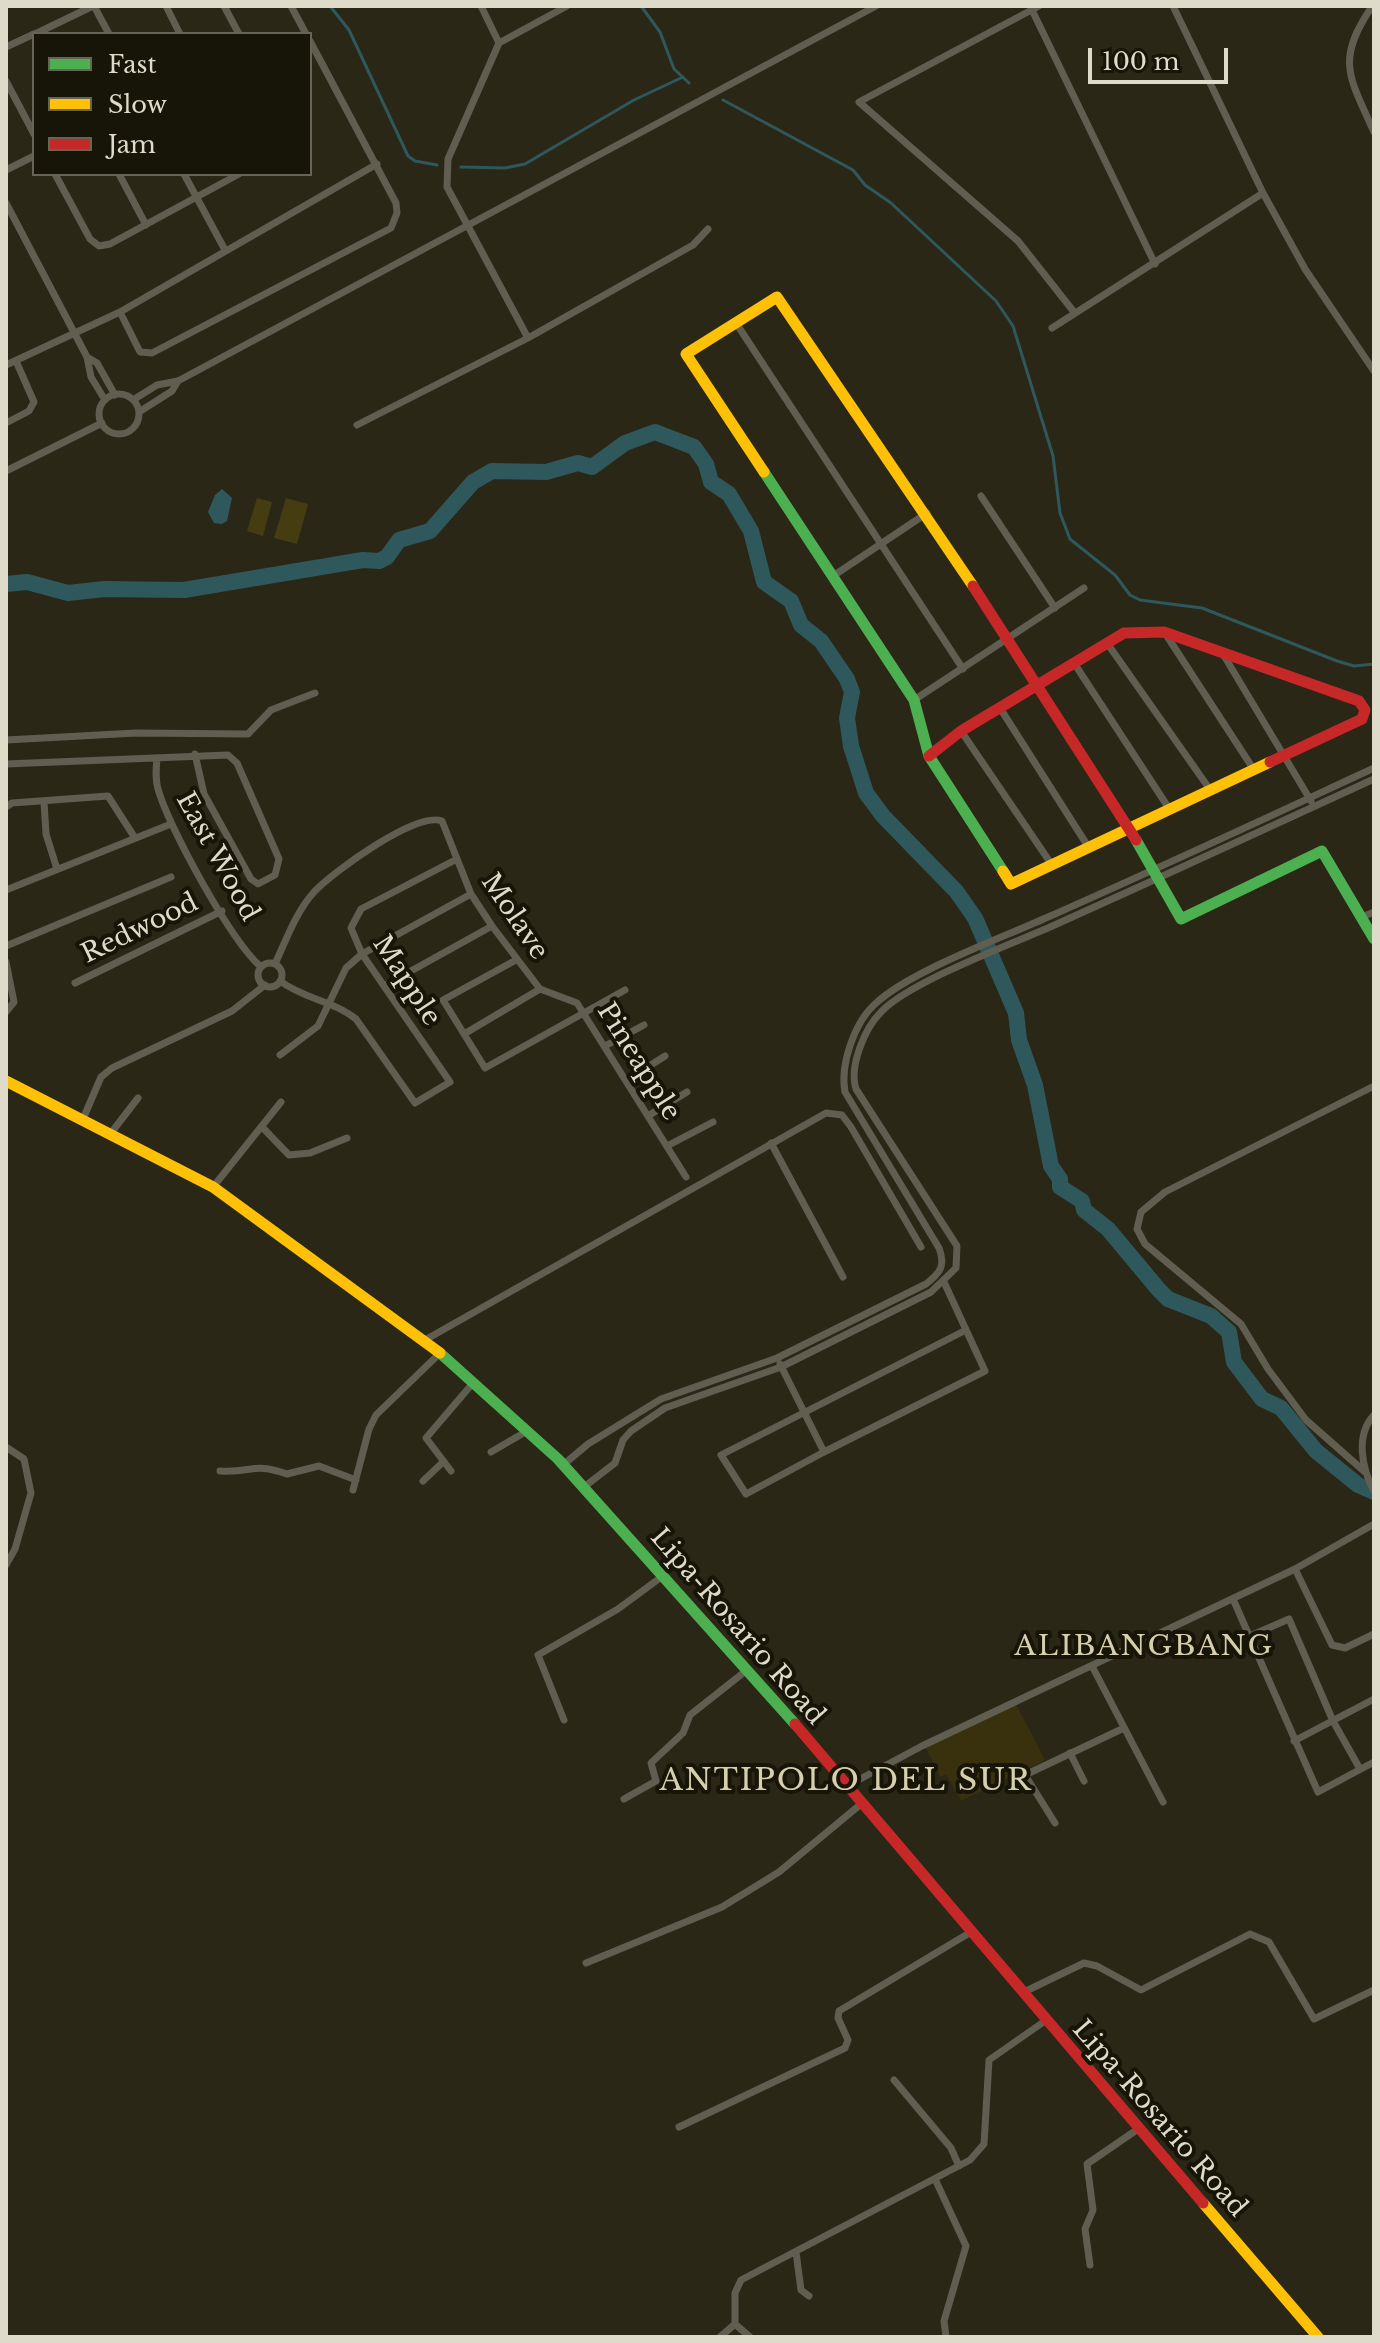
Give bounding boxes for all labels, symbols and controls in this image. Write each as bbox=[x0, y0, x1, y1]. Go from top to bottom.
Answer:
legend bbox=[32, 32, 312, 176]
scale bar bbox=[1092, 32, 1232, 82]
text: 100 m bbox=[1102, 47, 1180, 76]
text: Fast bbox=[108, 50, 156, 79]
text: Slow bbox=[108, 90, 167, 119]
text: Jam bbox=[108, 130, 156, 159]
street label: East Wood bbox=[169, 787, 265, 927]
street label: Molave bbox=[474, 868, 554, 966]
street label: Redwood bbox=[77, 887, 203, 971]
street label: Mapple bbox=[365, 930, 447, 1032]
street label: Pineapple bbox=[590, 998, 686, 1126]
street label: Lipa-Rosario Road bbox=[643, 1522, 831, 1732]
district label: ALIBANGBANG bbox=[1014, 1630, 1274, 1664]
district label: ANTIPOLO DEL SUR bbox=[659, 1764, 1033, 1800]
street label: Lipa-Rosario Road bbox=[1065, 2014, 1253, 2224]

